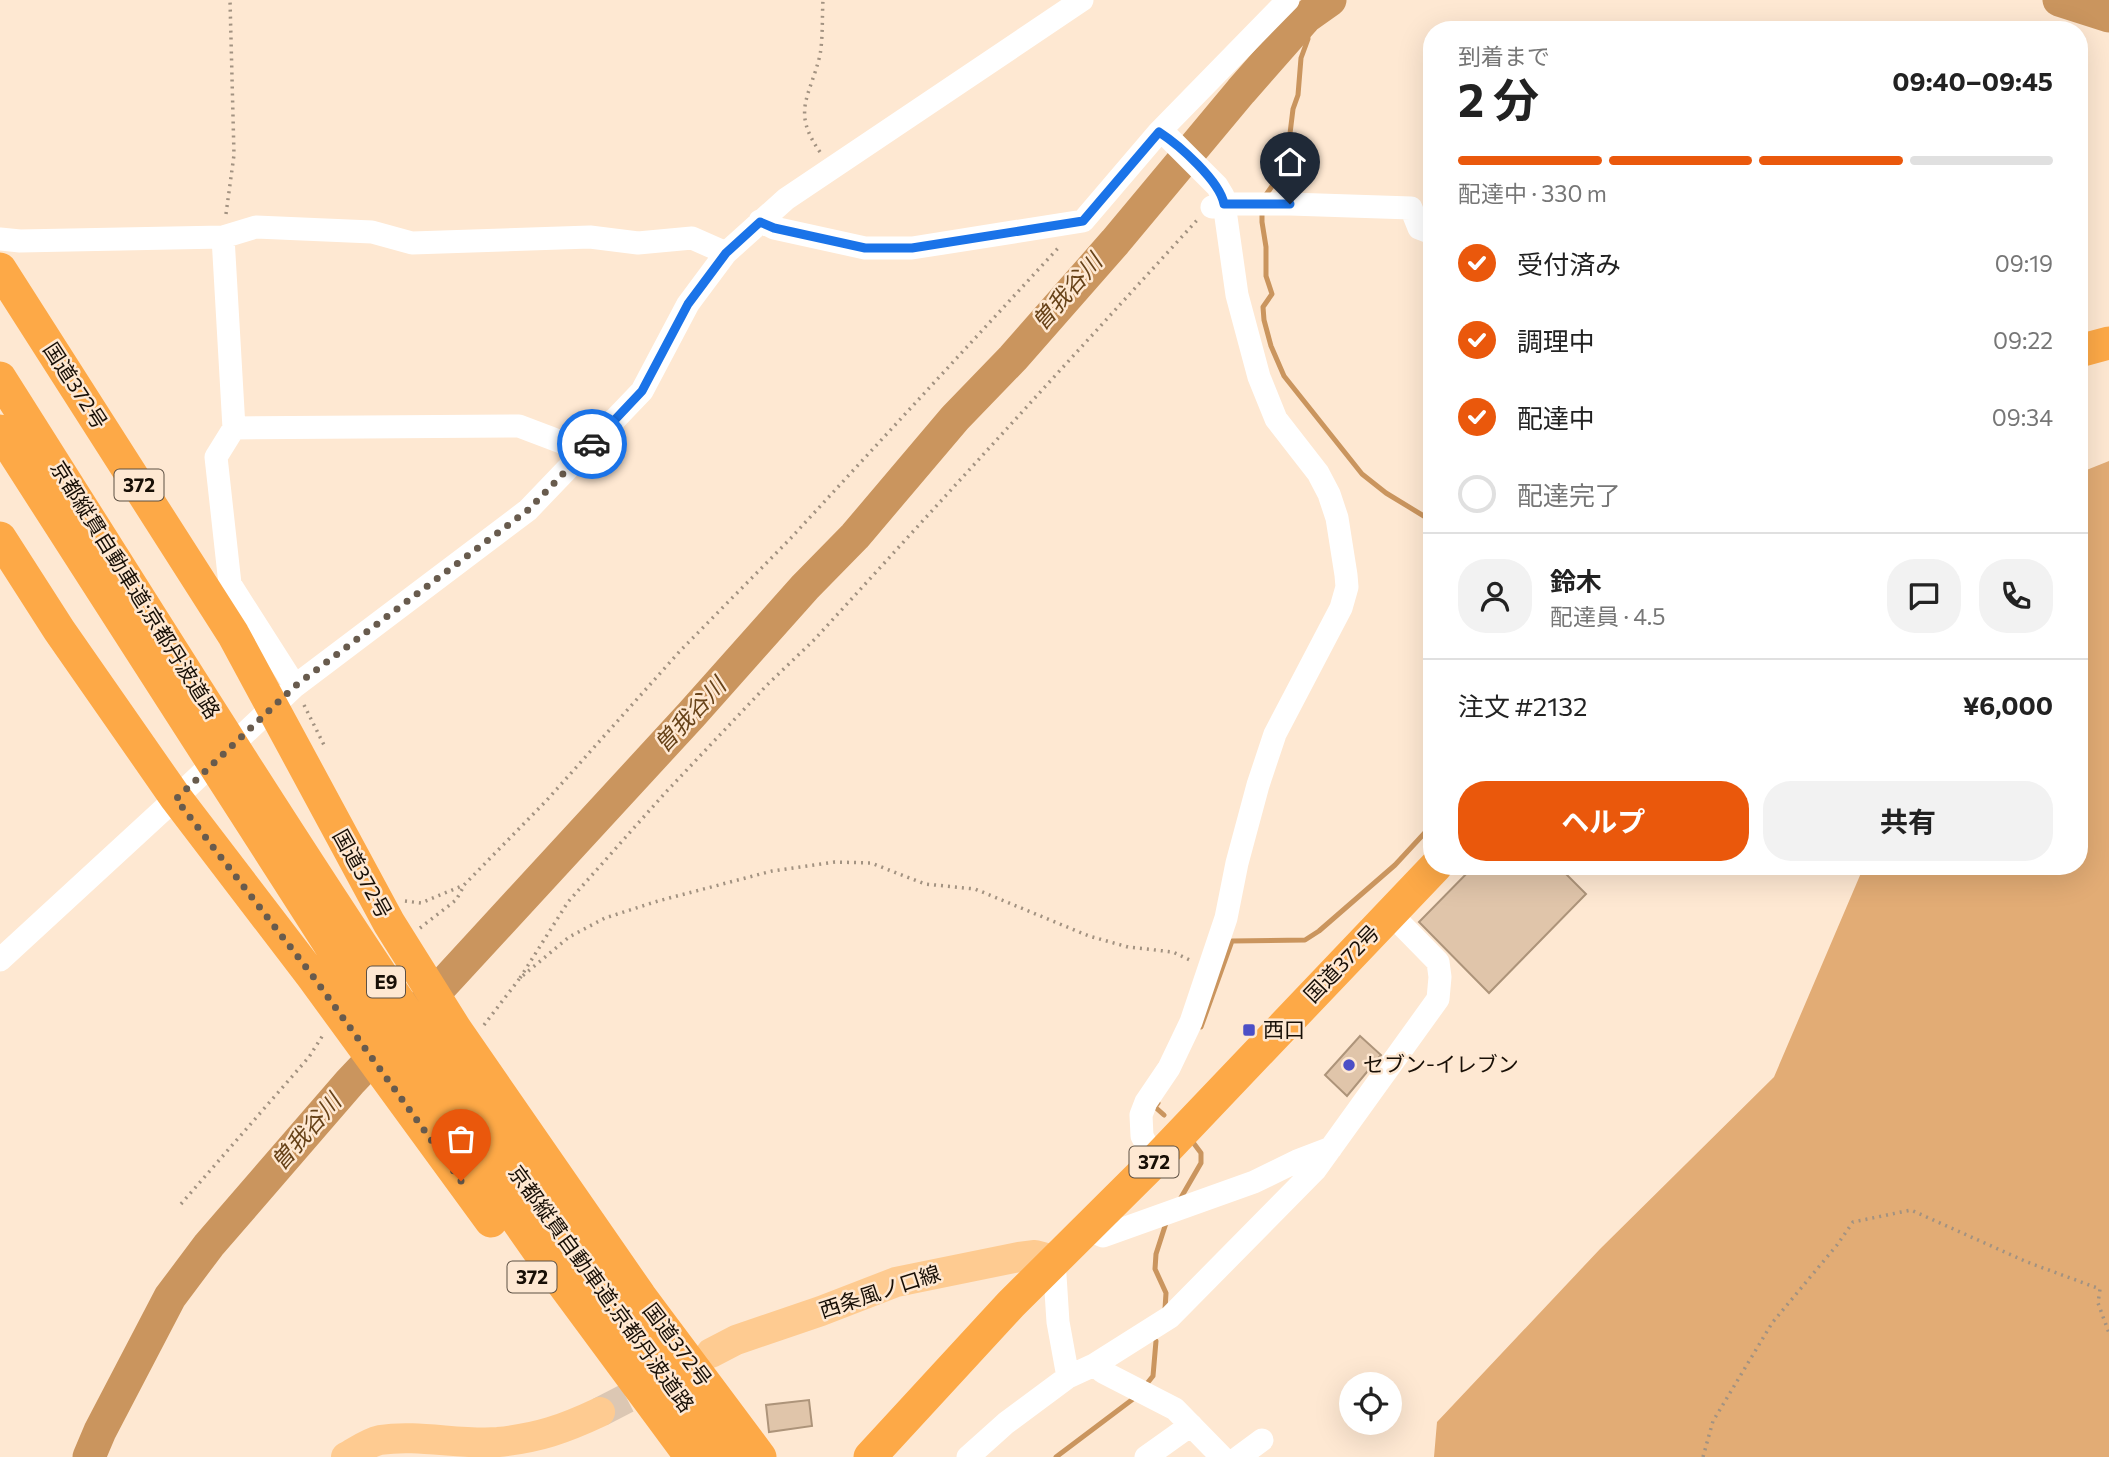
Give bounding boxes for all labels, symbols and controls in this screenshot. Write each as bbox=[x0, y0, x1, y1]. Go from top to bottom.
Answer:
text: 到着まで bbox=[1458, 42, 1550, 70]
text: 09:40–09:45 bbox=[1892, 65, 2053, 96]
text: 2 分 bbox=[1458, 70, 1539, 126]
pin bbox=[1260, 132, 1320, 204]
icon: home bbox=[1271, 143, 1309, 181]
text: 配達中 · 330 m bbox=[1458, 179, 1607, 207]
icon: check bbox=[1458, 244, 1496, 282]
water label: 曽我谷川 bbox=[1026, 245, 1109, 335]
text: 受付済み bbox=[1517, 248, 1621, 279]
text: 09:19 bbox=[1995, 249, 2053, 277]
icon: check bbox=[1458, 321, 1496, 359]
text: 調理中 bbox=[1517, 325, 1595, 356]
text: 09:22 bbox=[1993, 326, 2053, 354]
street label: 国道372号 bbox=[39, 337, 113, 433]
icon: check bbox=[1458, 398, 1496, 436]
text: 配達中 bbox=[1517, 402, 1595, 433]
text: 09:34 bbox=[1992, 403, 2053, 431]
courier bbox=[557, 409, 627, 479]
icon: car bbox=[573, 425, 611, 463]
street label: 京都縦貫自動車道;京都丹波道路 bbox=[46, 456, 226, 723]
road number: 372 bbox=[114, 470, 164, 500]
text: 配達完了 bbox=[1517, 479, 1621, 510]
button: person bbox=[1458, 559, 1532, 633]
button: chat bbox=[1887, 559, 1961, 633]
button: phone bbox=[1979, 559, 2053, 633]
text: 鈴木 bbox=[1550, 565, 1602, 596]
text: 配達員 · 4.5 bbox=[1550, 602, 1666, 630]
water label: 曽我谷川 bbox=[648, 669, 733, 758]
text: ¥6,000 bbox=[1963, 689, 2053, 720]
text: 注文 #2132 bbox=[1458, 690, 1587, 721]
button: ヘルプ bbox=[1458, 781, 1749, 861]
button: 共有 bbox=[1763, 781, 2053, 861]
street label: 国道372号 bbox=[329, 825, 398, 922]
street label: 国道372号 bbox=[1298, 919, 1384, 1007]
road number: E9 bbox=[367, 966, 405, 998]
place label: 西口 bbox=[1263, 1016, 1305, 1041]
marker: 西口 bbox=[1241, 1022, 1257, 1038]
place label: セブン-イレブン bbox=[1363, 1051, 1519, 1076]
marker: セブン-イレブン bbox=[1341, 1057, 1357, 1073]
water label: 曽我谷川 bbox=[265, 1085, 348, 1175]
pin bbox=[431, 1109, 491, 1181]
icon: bag bbox=[442, 1120, 480, 1158]
road number: 372 bbox=[1130, 1146, 1178, 1178]
street label: 京都縦貫自動車道;京都丹波道路 bbox=[504, 1160, 700, 1416]
street label: 西条風ノ口線 bbox=[816, 1259, 943, 1322]
road number: 372 bbox=[508, 1261, 556, 1292]
street label: 国道372号 bbox=[639, 1298, 718, 1391]
map controls bbox=[1339, 1372, 1402, 1435]
button: locate bbox=[1339, 1372, 1402, 1435]

